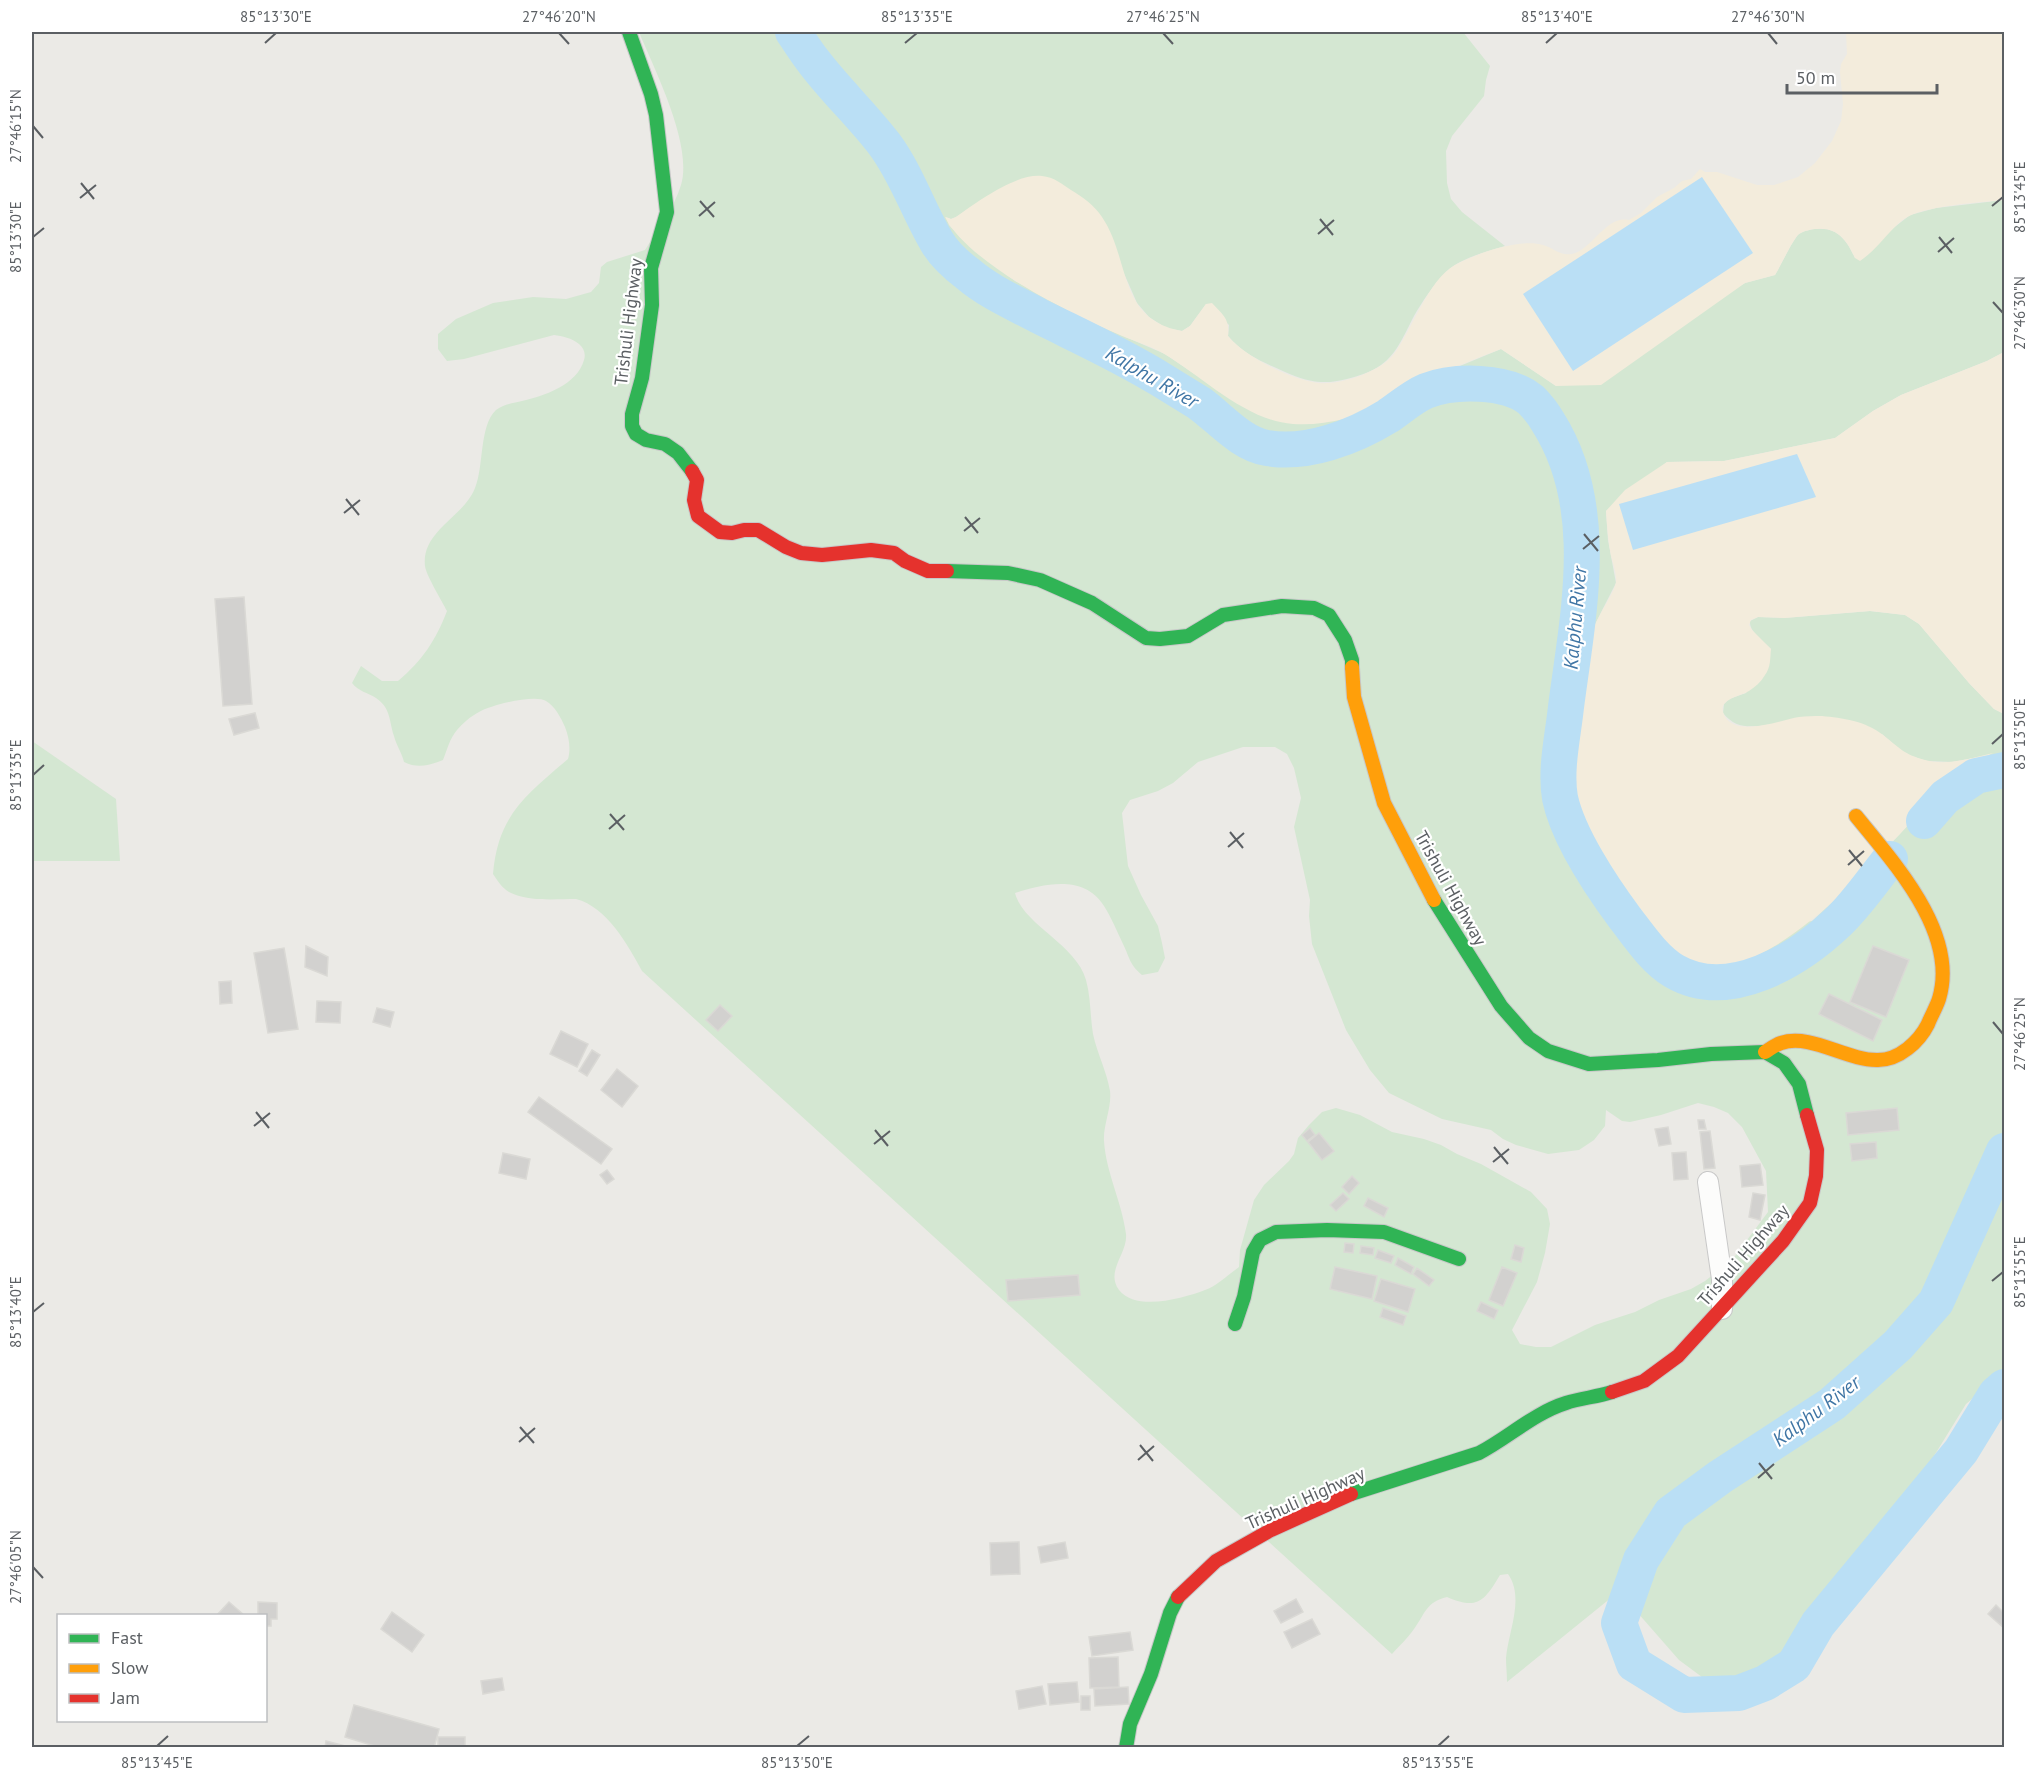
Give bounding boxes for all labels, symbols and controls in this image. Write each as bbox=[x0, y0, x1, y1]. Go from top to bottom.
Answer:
text: 85°13'30"E bbox=[240, 7, 312, 26]
text: 27°46'20"N bbox=[522, 7, 596, 26]
text: 85°13'35"E bbox=[881, 7, 953, 26]
text: 27°46'25"N bbox=[1126, 7, 1200, 26]
text: 85°13'40"E bbox=[1521, 7, 1593, 26]
text: 27°46'30"N bbox=[1731, 7, 1805, 26]
scale bar bbox=[1787, 57, 1937, 95]
text: 50 m bbox=[1796, 66, 1835, 89]
text: 27°46'15"N bbox=[6, 89, 25, 163]
text: 85°13'45"E bbox=[2010, 161, 2029, 233]
text: 85°13'30"E bbox=[6, 201, 25, 273]
street label: Trishuli Highway bbox=[609, 256, 647, 387]
text: 27°46'30"N bbox=[2010, 276, 2029, 350]
water label: Kalphu River bbox=[1101, 340, 1204, 415]
water label: Kalphu River bbox=[1558, 564, 1593, 670]
text: 85°13'50"E bbox=[2010, 698, 2029, 770]
text: 85°13'35"E bbox=[6, 739, 25, 811]
street label: Trishuli Highway bbox=[1410, 826, 1492, 950]
text: 27°46'25"N bbox=[2010, 997, 2029, 1071]
street label: Trishuli Highway bbox=[1692, 1199, 1794, 1311]
text: 85°13'55"E bbox=[2010, 1236, 2029, 1308]
text: 85°13'40"E bbox=[6, 1276, 25, 1348]
water label: Kalphu River bbox=[1767, 1369, 1866, 1452]
street label: Trishuli Highway bbox=[1242, 1461, 1369, 1535]
text: 27°46'05"N bbox=[6, 1530, 25, 1604]
legend bbox=[57, 1614, 267, 1722]
text: Fast bbox=[111, 1626, 143, 1649]
text: Slow bbox=[111, 1656, 149, 1679]
text: Jam bbox=[110, 1686, 140, 1709]
text: 85°13'45"E bbox=[121, 1753, 193, 1772]
text: 85°13'50"E bbox=[761, 1753, 833, 1772]
text: 85°13'55"E bbox=[1402, 1753, 1474, 1772]

